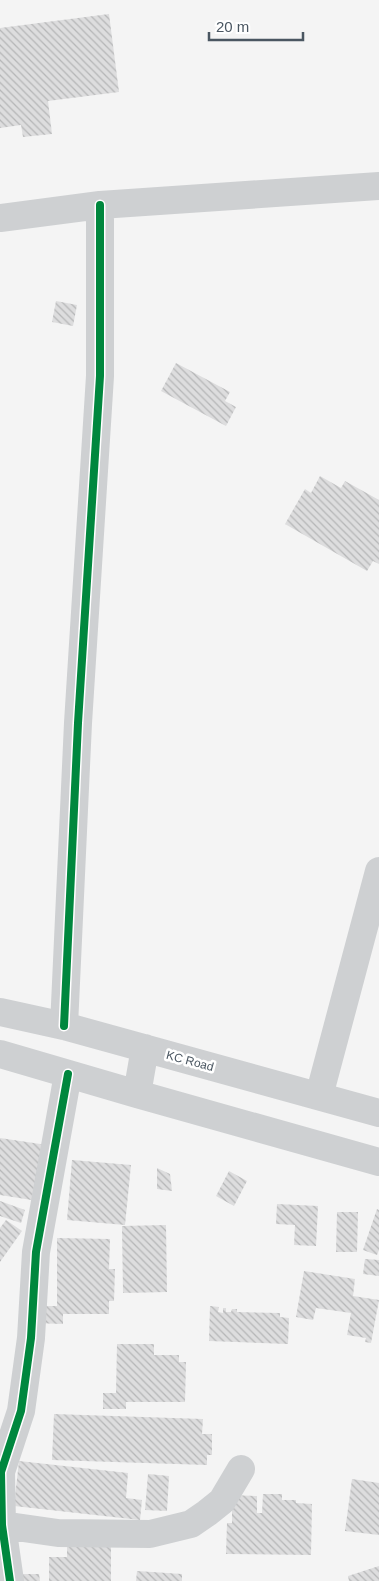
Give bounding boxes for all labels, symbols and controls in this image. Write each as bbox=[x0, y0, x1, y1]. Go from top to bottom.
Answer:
scale bar bbox=[209, 10, 303, 42]
text: 20 m bbox=[216, 18, 249, 35]
street label: KC Road bbox=[165, 1048, 215, 1074]

